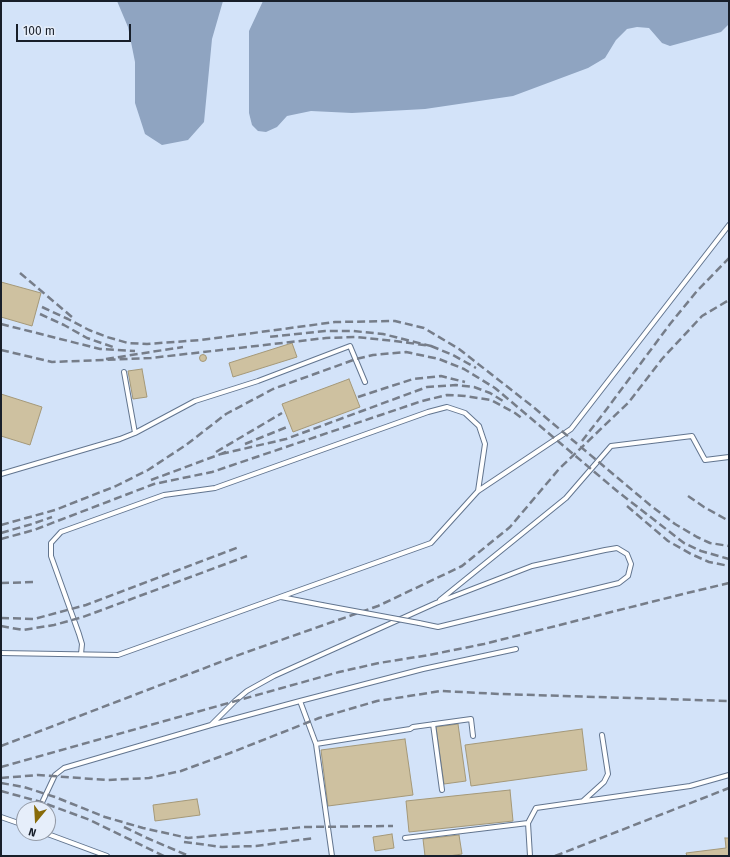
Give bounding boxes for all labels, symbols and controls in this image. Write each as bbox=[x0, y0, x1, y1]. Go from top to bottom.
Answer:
scale bar bbox=[18, 16, 133, 42]
text: 100 m bbox=[23, 24, 55, 38]
north arrow bbox=[16, 801, 56, 841]
text: N bbox=[27, 825, 38, 839]

